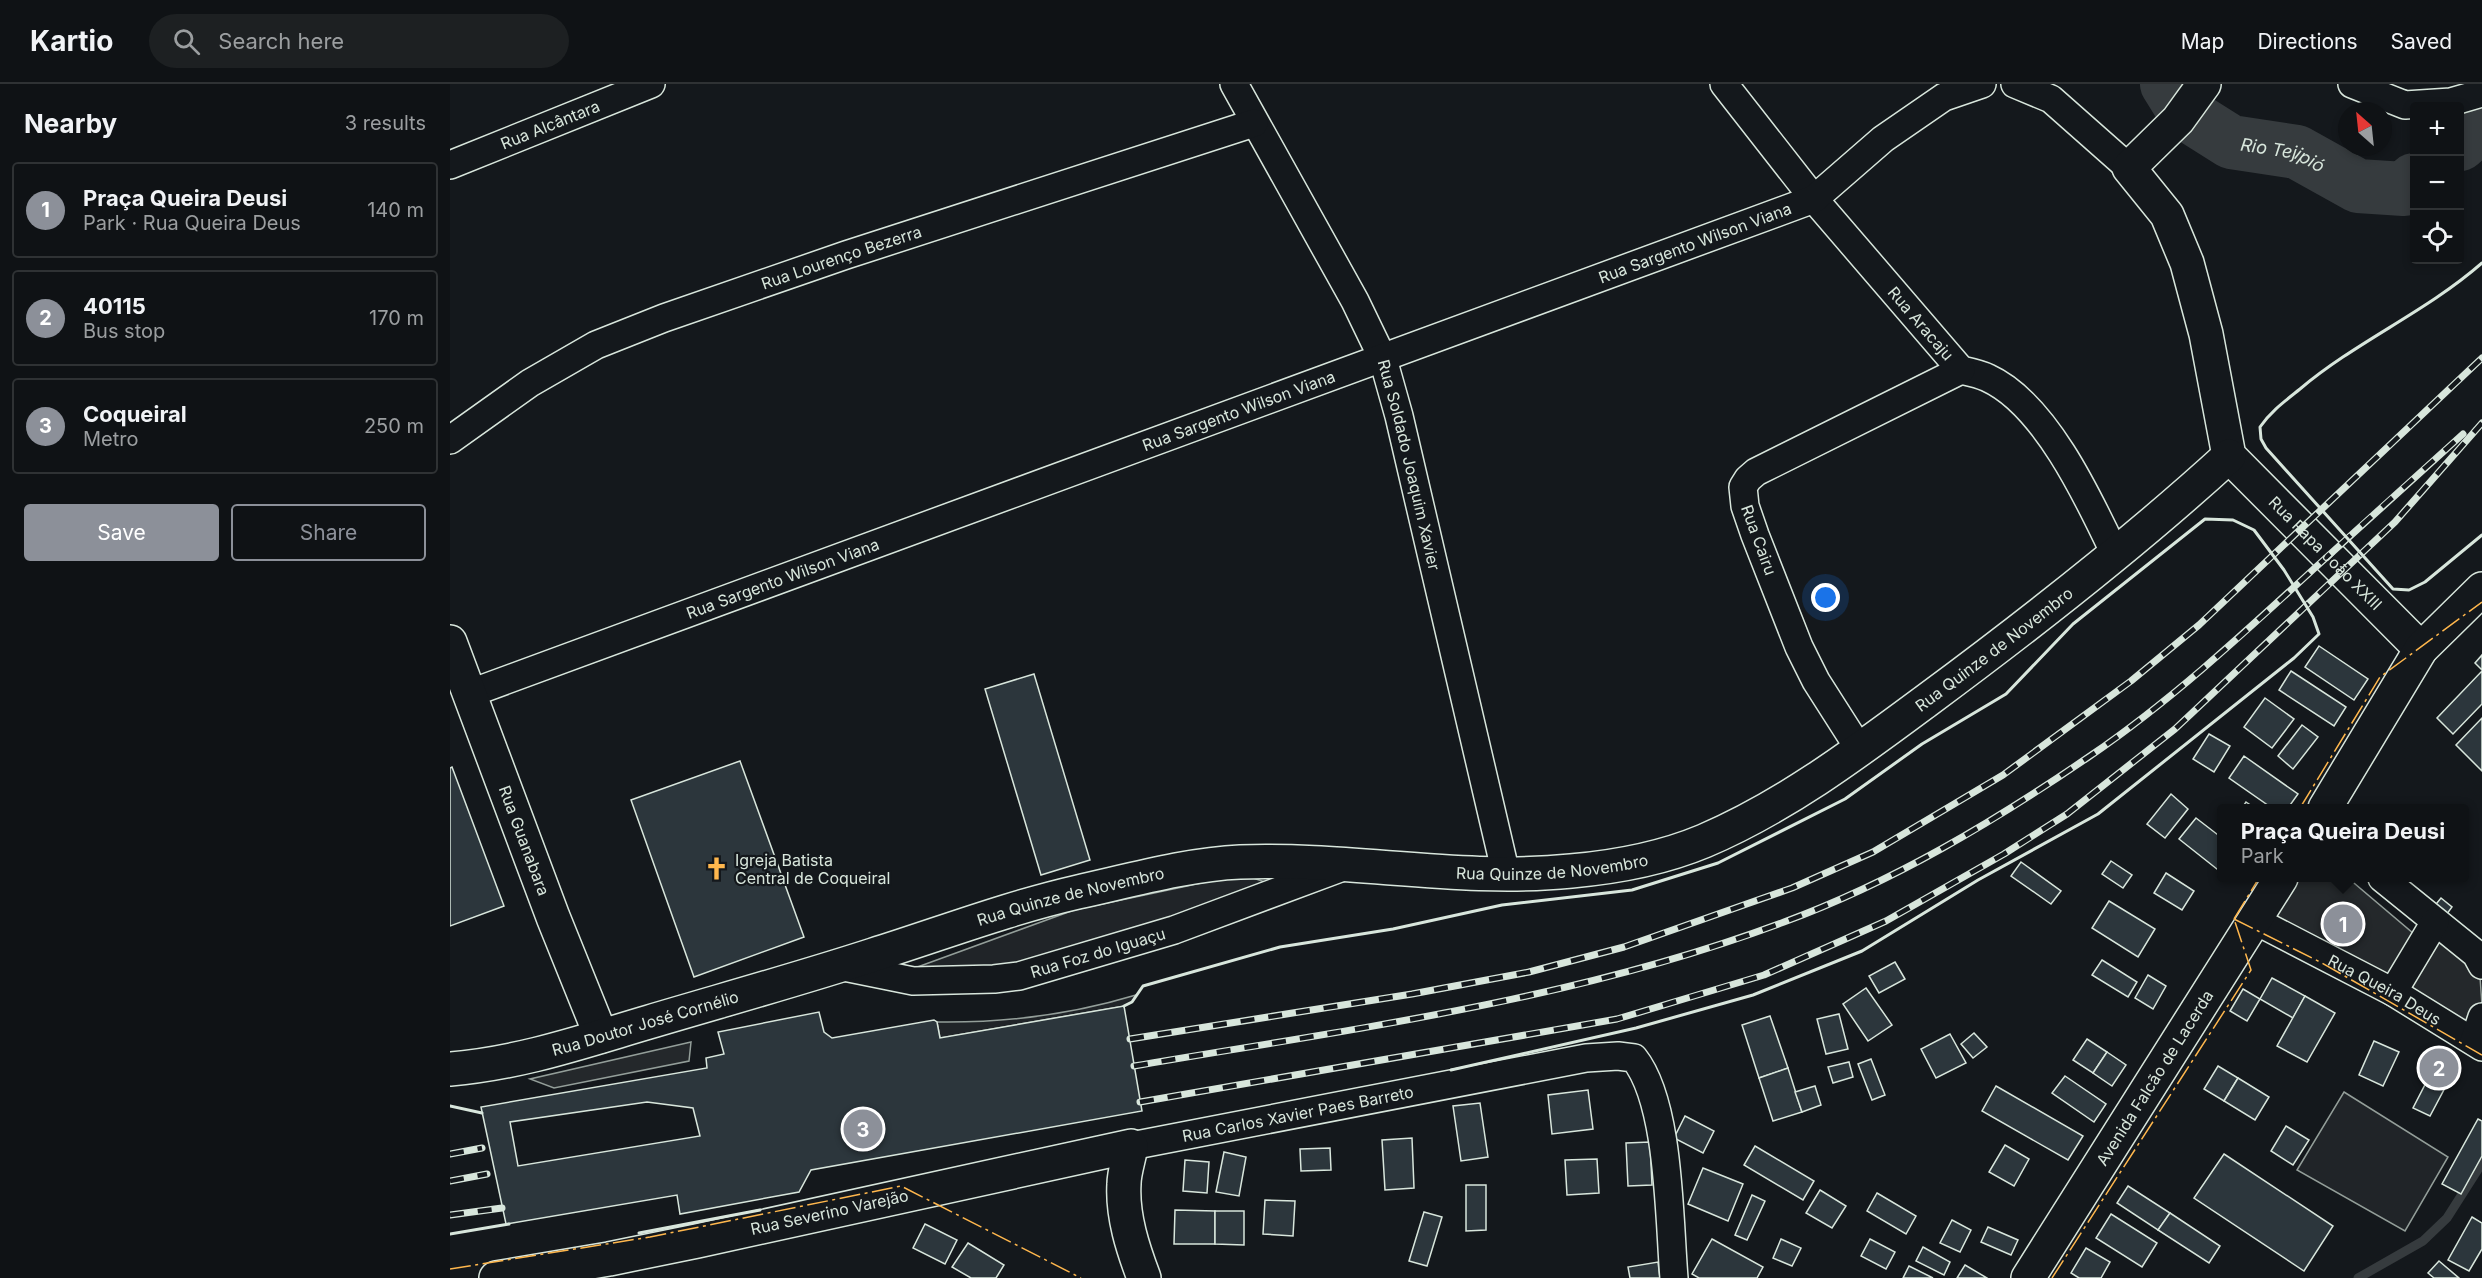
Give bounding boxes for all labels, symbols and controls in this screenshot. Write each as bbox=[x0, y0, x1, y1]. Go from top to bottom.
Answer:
search box bbox=[149, 14, 569, 68]
text: Kartio bbox=[30, 24, 113, 58]
icon: search bbox=[170, 25, 203, 58]
text: Search here bbox=[218, 28, 344, 54]
text: Map bbox=[2181, 29, 2224, 54]
text: Directions bbox=[2257, 29, 2358, 54]
text: Saved bbox=[2391, 29, 2452, 54]
street label: Rua Alcântara bbox=[498, 96, 603, 154]
north arrow bbox=[2338, 102, 2392, 156]
map controls bbox=[2410, 102, 2464, 264]
button: + bbox=[2410, 102, 2464, 156]
text: Nearby bbox=[24, 108, 117, 139]
text: 3 results bbox=[345, 111, 426, 135]
water label: Rio Tejipió bbox=[2239, 133, 2329, 176]
button: − bbox=[2410, 156, 2464, 210]
text: Praça Queira Deusi bbox=[83, 185, 287, 211]
text: 1 bbox=[41, 198, 50, 222]
text: 140 m bbox=[367, 198, 424, 222]
street label: Rua Sargento Wilson Viana bbox=[1596, 198, 1794, 287]
button: locate bbox=[2410, 210, 2464, 264]
text: Park · Rua Queira Deus bbox=[83, 211, 301, 235]
street label: Rua Lourenço Bezerra bbox=[759, 221, 924, 294]
street label: Rua Aracaju bbox=[1884, 282, 1958, 364]
text: 40115 bbox=[83, 293, 146, 319]
text: 2 bbox=[39, 306, 52, 330]
text: 170 m bbox=[369, 306, 424, 330]
text: Bus stop bbox=[83, 319, 165, 343]
street label: Rua Soldado Joaquim Xavier bbox=[1374, 357, 1445, 572]
street label: Rua Sargento Wilson Viana bbox=[1140, 366, 1338, 455]
text: Coqueiral bbox=[83, 401, 187, 427]
text: 3 bbox=[39, 414, 52, 438]
text: 250 m bbox=[364, 414, 424, 438]
text: Metro bbox=[83, 427, 138, 451]
street label: Rua Papa João XXIII bbox=[2265, 492, 2386, 614]
street label: Rua Cairu bbox=[1737, 502, 1781, 578]
button: Save bbox=[24, 504, 219, 561]
button: Share bbox=[231, 504, 426, 561]
street label: Rua Sargento Wilson Viana bbox=[683, 534, 882, 623]
your location bbox=[1811, 583, 1840, 612]
street label: Rua Quinze de Novembro bbox=[1911, 583, 2077, 716]
street label: Rua Guanabara bbox=[495, 783, 554, 898]
popup bbox=[2217, 804, 2469, 882]
text: Praça Queira Deusi bbox=[2241, 818, 2445, 844]
text: Park bbox=[2241, 844, 2284, 868]
street label: Rua Quinze de Novembro bbox=[1456, 849, 1650, 884]
place label: Igreja Batista Central de Coqueiral bbox=[735, 850, 890, 888]
church icon: Igreja Batista Central de Coqueiral bbox=[704, 856, 730, 882]
street label: Rua Quinze de Novembro bbox=[974, 863, 1166, 930]
pin: 1 bbox=[2324, 902, 2362, 946]
street label: Rua Foz do Iguaçu bbox=[1028, 923, 1168, 982]
street label: Rua Queira Deus bbox=[2325, 950, 2445, 1029]
street label: Rua Doutor José Cornélio bbox=[550, 986, 741, 1060]
street label: Avenida Falcão de Lacerda bbox=[2092, 986, 2218, 1169]
pin: 2 bbox=[2420, 1046, 2458, 1090]
street label: Rua Carlos Xavier Paes Barreto bbox=[1181, 1082, 1415, 1146]
pin: 3 bbox=[844, 1106, 882, 1152]
street label: Rua Severino Varejão bbox=[749, 1185, 910, 1239]

